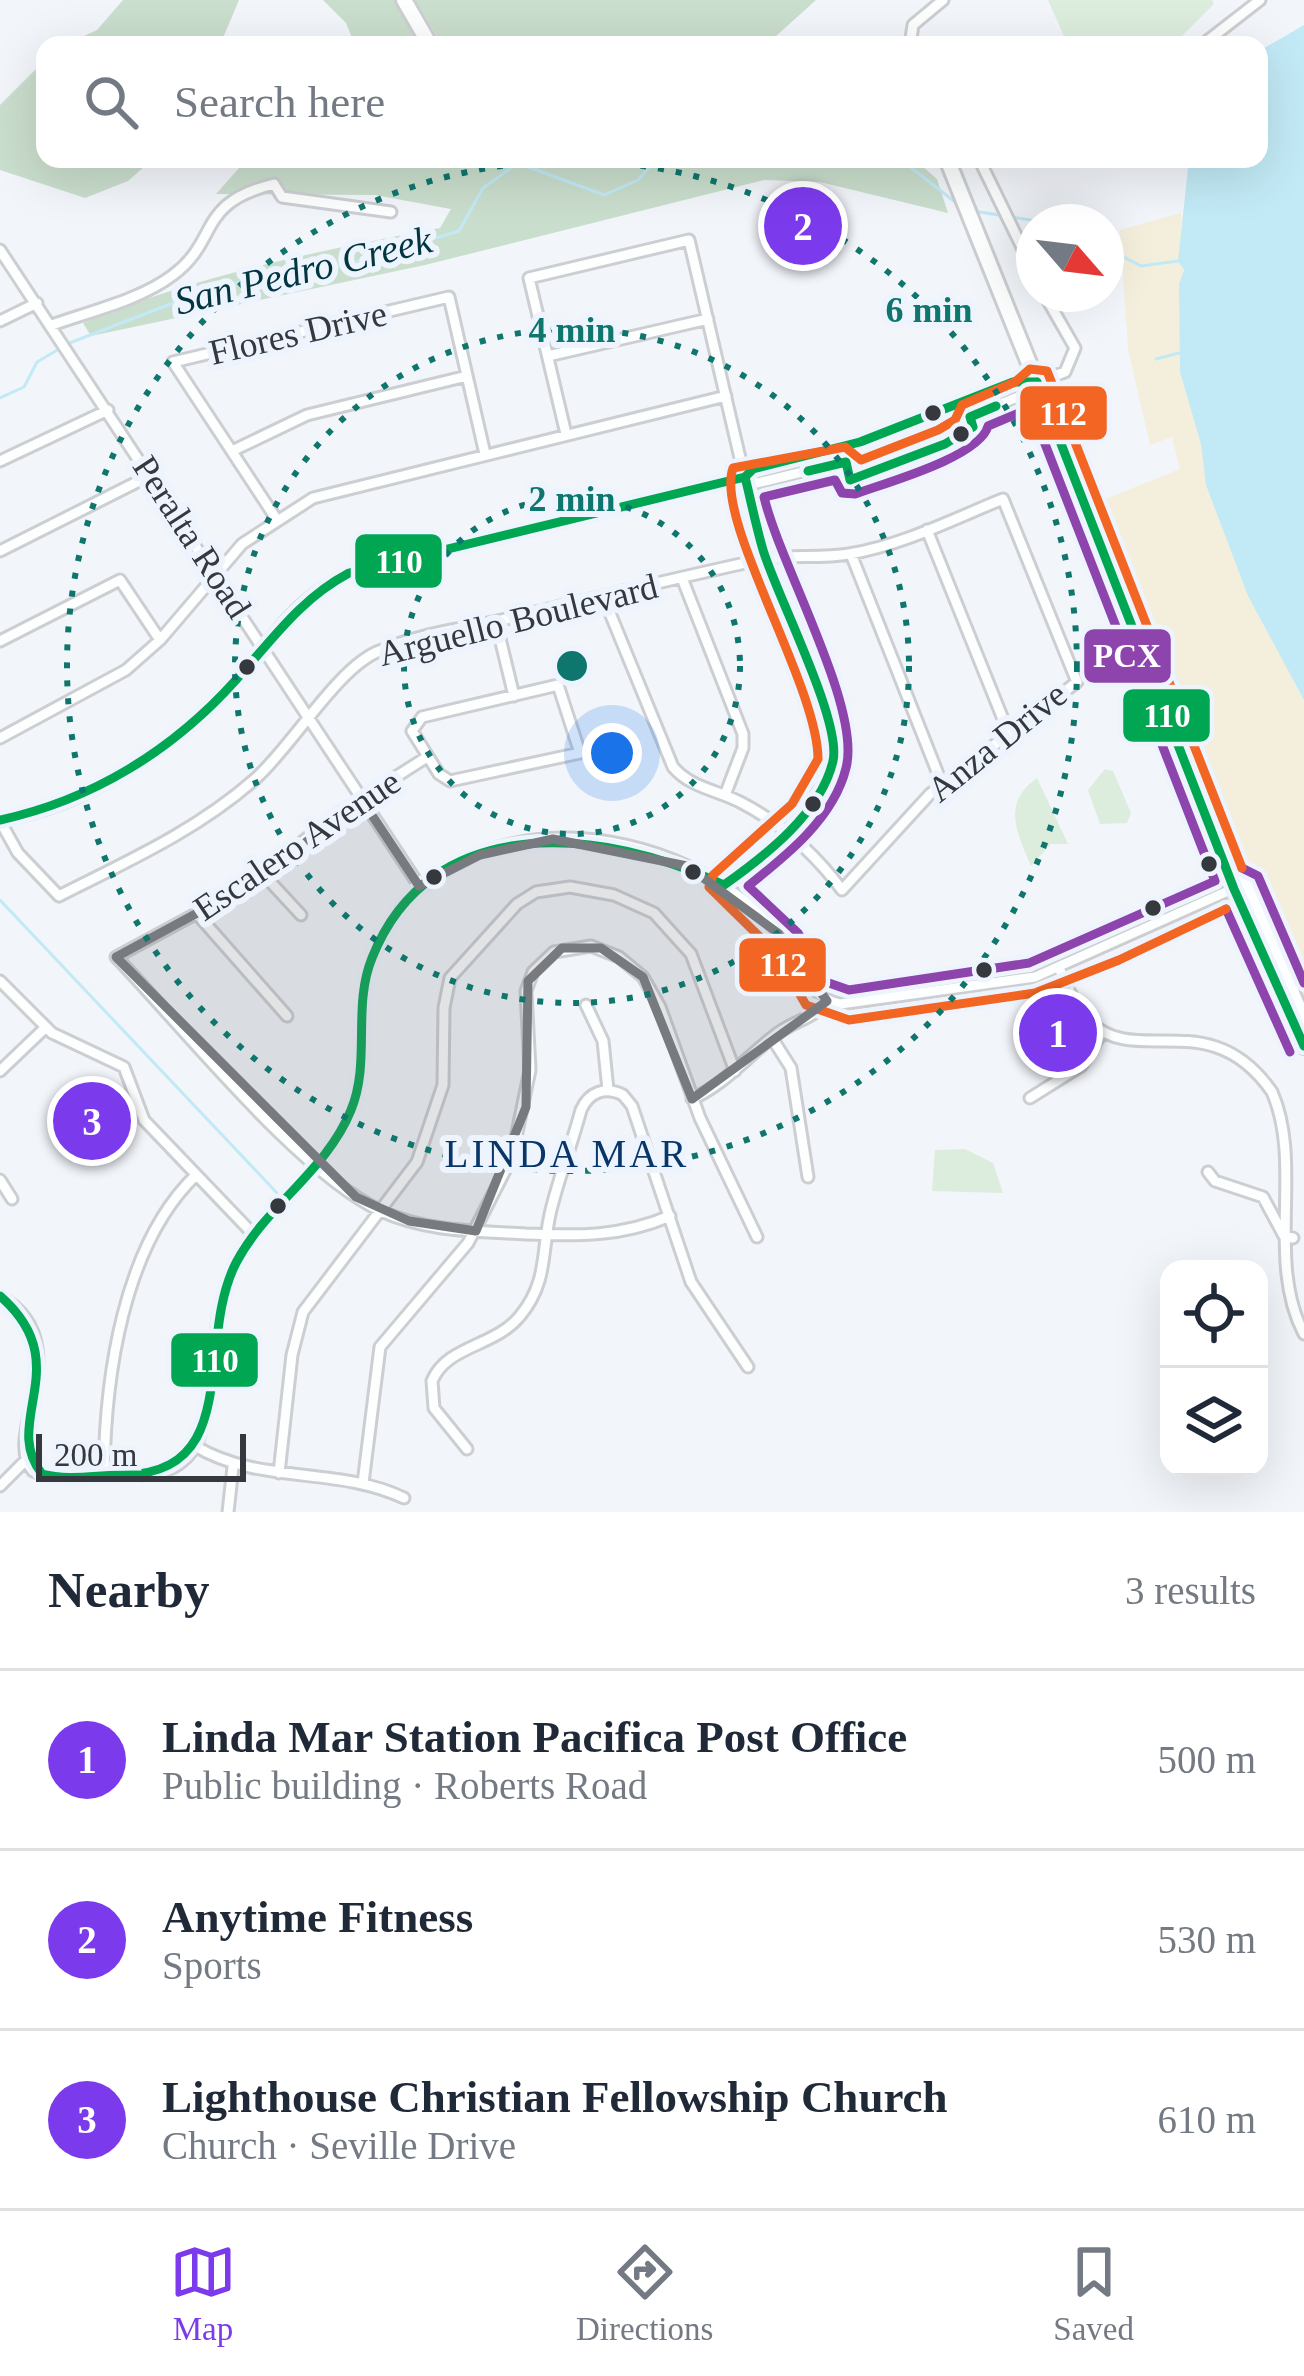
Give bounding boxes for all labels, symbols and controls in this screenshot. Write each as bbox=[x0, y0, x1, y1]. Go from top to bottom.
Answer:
search box bbox=[36, 36, 1268, 168]
icon: search bbox=[78, 69, 144, 135]
text: Search here bbox=[174, 77, 385, 127]
pin: 2 bbox=[764, 181, 842, 271]
north arrow bbox=[1016, 204, 1124, 312]
water label: San Pedro Creek bbox=[170, 217, 437, 323]
text: 6 min bbox=[885, 290, 973, 330]
street label: Flores Drive bbox=[205, 293, 391, 373]
text: 4 min bbox=[528, 310, 616, 350]
line badge: 112 bbox=[1018, 384, 1109, 442]
text: 112 bbox=[1039, 396, 1087, 432]
unlabelled marker bbox=[922, 402, 944, 424]
unlabelled marker bbox=[950, 423, 972, 445]
street label: Peralta Road bbox=[125, 449, 259, 625]
text: 2 min bbox=[528, 479, 616, 519]
line badge: 110 bbox=[353, 532, 444, 590]
text: 110 bbox=[375, 544, 423, 580]
street label: Arguello Boulevard bbox=[374, 566, 662, 674]
line badge: PCX bbox=[1082, 627, 1173, 685]
text: PCX bbox=[1093, 638, 1161, 674]
centre of rings bbox=[551, 645, 593, 687]
unlabelled marker bbox=[236, 656, 258, 678]
street label: Anza Drive bbox=[920, 674, 1074, 810]
line badge: 110 bbox=[1121, 687, 1212, 744]
text: 110 bbox=[1143, 698, 1191, 734]
your location bbox=[582, 723, 642, 783]
street label: Escalero Avenue bbox=[186, 761, 408, 929]
unlabelled marker bbox=[802, 793, 824, 815]
unlabelled marker bbox=[1198, 853, 1220, 875]
unlabelled marker bbox=[682, 861, 704, 883]
unlabelled marker bbox=[423, 866, 445, 888]
unlabelled marker bbox=[1142, 897, 1164, 919]
line badge: 112 bbox=[737, 936, 828, 994]
text: 112 bbox=[759, 947, 807, 983]
unlabelled marker bbox=[973, 959, 995, 981]
pin: 1 bbox=[1019, 988, 1097, 1078]
pin: 3 bbox=[53, 1076, 131, 1166]
district label: LINDA MAR bbox=[445, 1132, 689, 1175]
unlabelled marker bbox=[267, 1195, 289, 1217]
map controls bbox=[1160, 1260, 1268, 1476]
button: locate bbox=[1160, 1260, 1268, 1368]
line badge: 110 bbox=[169, 1331, 260, 1389]
text: 110 bbox=[191, 1343, 239, 1379]
button: layers bbox=[1160, 1368, 1268, 1476]
scale bar bbox=[36, 1428, 246, 1481]
text: 200 m bbox=[54, 1437, 137, 1473]
text: Nearby bbox=[48, 1562, 209, 1618]
text: 3 results bbox=[1125, 1569, 1256, 1612]
text: Linda Mar Station Pacifica Post Office bbox=[162, 1712, 907, 1762]
text: 1 bbox=[77, 1738, 97, 1781]
text: 500 m bbox=[1157, 1738, 1256, 1781]
text: Public building · Roberts Road bbox=[162, 1764, 647, 1807]
text: Anytime Fitness bbox=[162, 1892, 473, 1942]
text: 2 bbox=[77, 1918, 97, 1961]
text: 530 m bbox=[1157, 1918, 1256, 1961]
text: Sports bbox=[162, 1944, 262, 1987]
text: Lighthouse Christian Fellowship Church bbox=[162, 2072, 948, 2122]
text: 3 bbox=[77, 2098, 97, 2141]
text: 610 m bbox=[1157, 2098, 1256, 2141]
text: Church · Seville Drive bbox=[162, 2124, 516, 2167]
tab: Map bbox=[170, 2239, 236, 2348]
tab: Directions bbox=[576, 2239, 713, 2348]
tab: Saved bbox=[1053, 2239, 1134, 2348]

